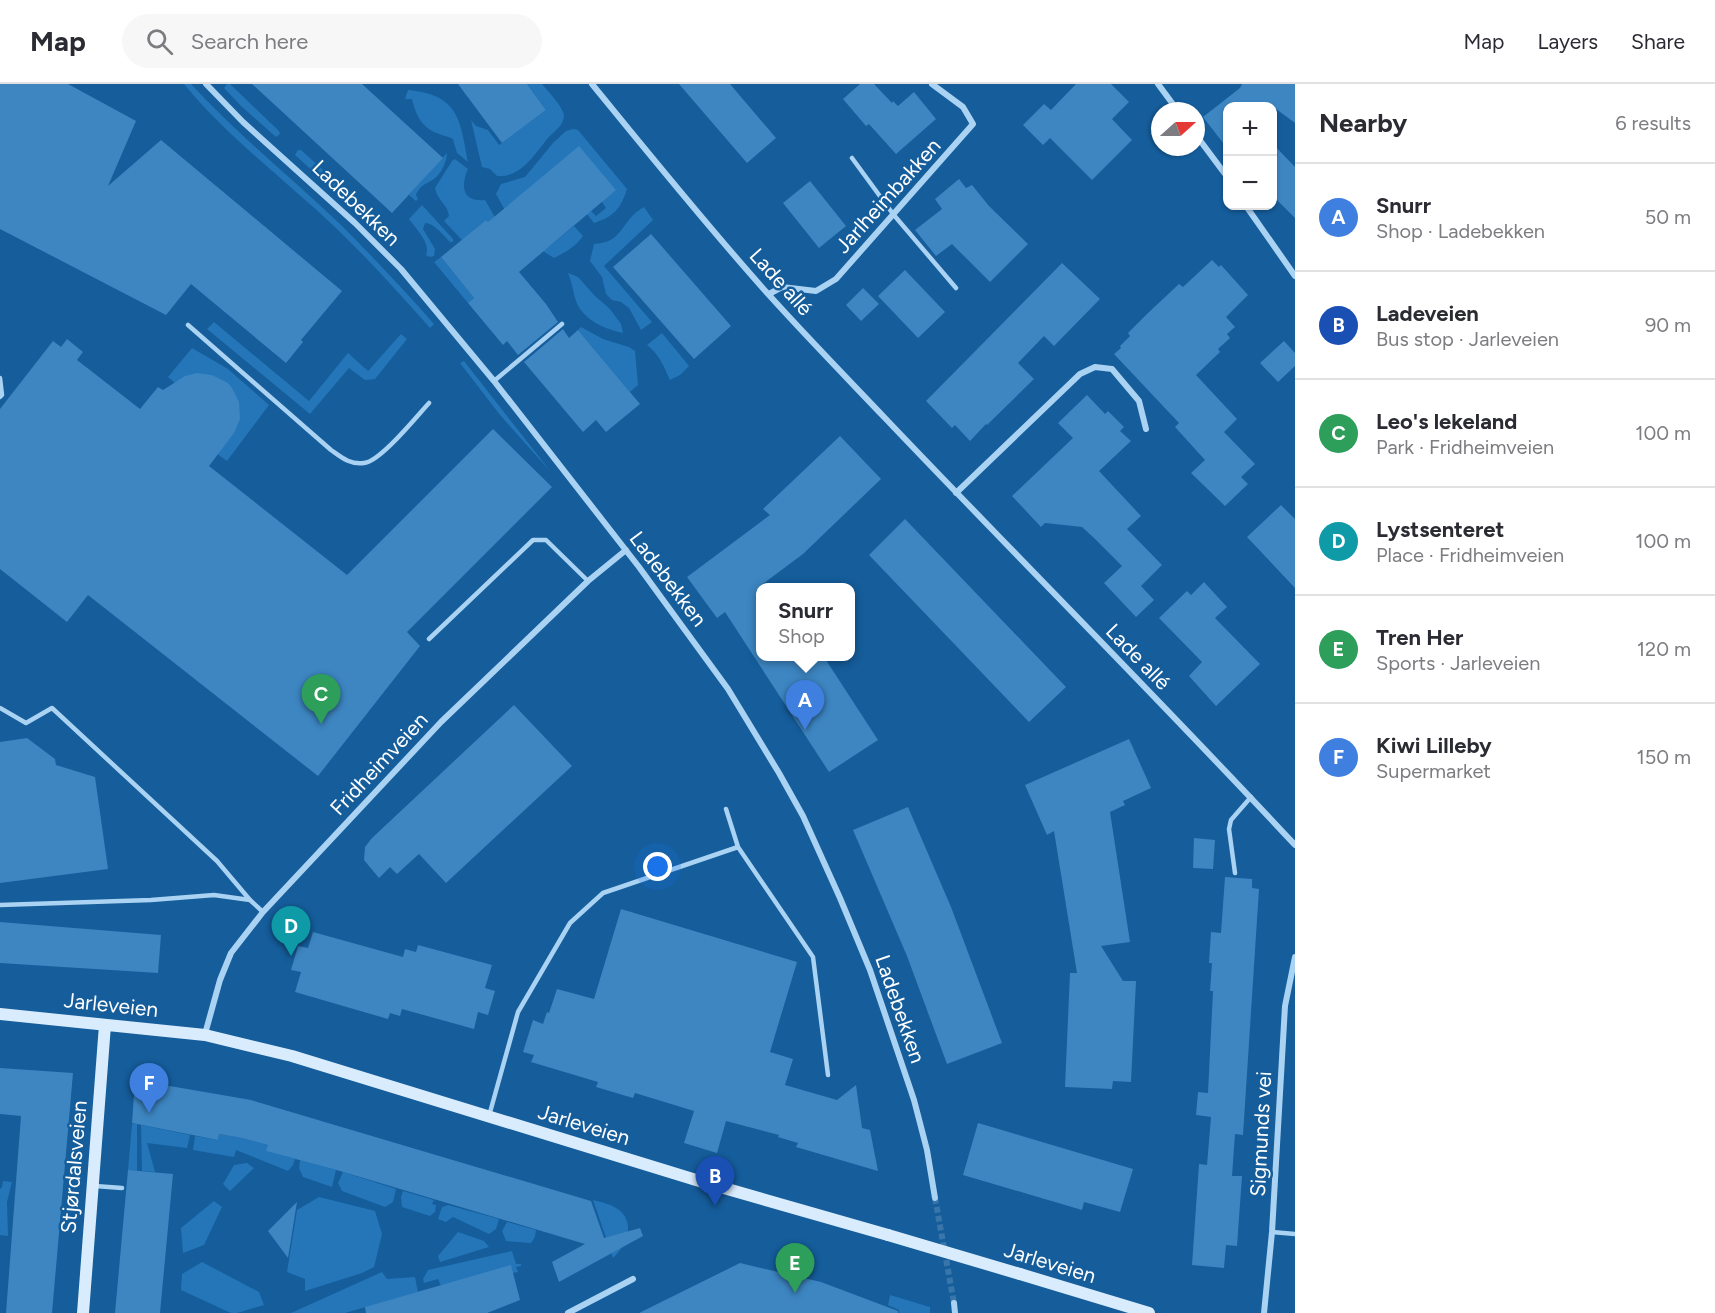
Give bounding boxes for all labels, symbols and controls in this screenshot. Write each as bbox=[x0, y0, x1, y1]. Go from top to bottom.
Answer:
search box bbox=[122, 14, 542, 68]
text: Map bbox=[30, 24, 86, 58]
icon: search bbox=[143, 25, 176, 58]
text: Search here bbox=[191, 28, 308, 55]
text: Map bbox=[1464, 29, 1504, 54]
text: Layers bbox=[1537, 29, 1598, 54]
text: Share bbox=[1631, 29, 1685, 54]
north arrow bbox=[1151, 102, 1205, 156]
map controls bbox=[1223, 102, 1277, 210]
button: + bbox=[1223, 102, 1277, 156]
text: Nearby bbox=[1319, 107, 1407, 139]
text: 6 results bbox=[1615, 111, 1691, 135]
street label: Jarlheimbakken bbox=[830, 133, 946, 258]
street label: Ladebekken bbox=[307, 155, 405, 251]
button: − bbox=[1223, 156, 1277, 210]
text: Snurr bbox=[1376, 192, 1431, 219]
text: A bbox=[1331, 205, 1346, 229]
text: 50 m bbox=[1645, 205, 1691, 229]
text: Shop · Ladebekken bbox=[1376, 219, 1545, 243]
street label: Lade allé bbox=[745, 243, 818, 321]
text: Ladeveien bbox=[1376, 300, 1479, 327]
text: B bbox=[1332, 313, 1345, 337]
text: 90 m bbox=[1645, 313, 1691, 337]
text: Bus stop · Jarleveien bbox=[1376, 327, 1559, 351]
text: Leo's lekeland bbox=[1376, 408, 1517, 435]
text: C bbox=[1331, 421, 1346, 445]
text: 100 m bbox=[1635, 421, 1691, 445]
text: Park · Fridheimveien bbox=[1376, 435, 1554, 459]
text: Lystsenteret bbox=[1376, 516, 1504, 543]
street label: Ladebekken bbox=[625, 526, 712, 631]
text: D bbox=[1332, 529, 1346, 553]
text: 100 m bbox=[1635, 529, 1691, 553]
text: Place · Fridheimveien bbox=[1376, 543, 1564, 567]
popup bbox=[756, 583, 855, 661]
text: Snurr bbox=[778, 597, 833, 624]
street label: Lade allé bbox=[1101, 618, 1176, 695]
text: Shop bbox=[778, 624, 825, 648]
text: Tren Her bbox=[1376, 624, 1463, 651]
text: E bbox=[1333, 637, 1344, 661]
text: 120 m bbox=[1637, 637, 1691, 661]
text: Sports · Jarleveien bbox=[1376, 651, 1540, 675]
pin: C bbox=[302, 674, 340, 724]
pin: A bbox=[786, 680, 824, 730]
street label: Fridheimveien bbox=[325, 707, 433, 820]
text: Kiwi Lilleby bbox=[1376, 732, 1492, 759]
text: F bbox=[1333, 745, 1344, 769]
text: 150 m bbox=[1636, 745, 1691, 769]
text: Supermarket bbox=[1376, 759, 1491, 783]
your location bbox=[643, 852, 672, 881]
pin: D bbox=[272, 906, 310, 956]
street label: Ladebekken bbox=[870, 952, 931, 1066]
street label: Jarleveien bbox=[63, 987, 159, 1022]
pin: F bbox=[130, 1064, 168, 1113]
street label: Sigmunds vei bbox=[1245, 1071, 1276, 1197]
street label: Stjørdalsveien bbox=[55, 1099, 92, 1234]
street label: Jarleveien bbox=[535, 1099, 633, 1150]
pin: B bbox=[696, 1156, 734, 1206]
street label: Jarleveien bbox=[1001, 1237, 1099, 1288]
pin: E bbox=[776, 1244, 814, 1293]

